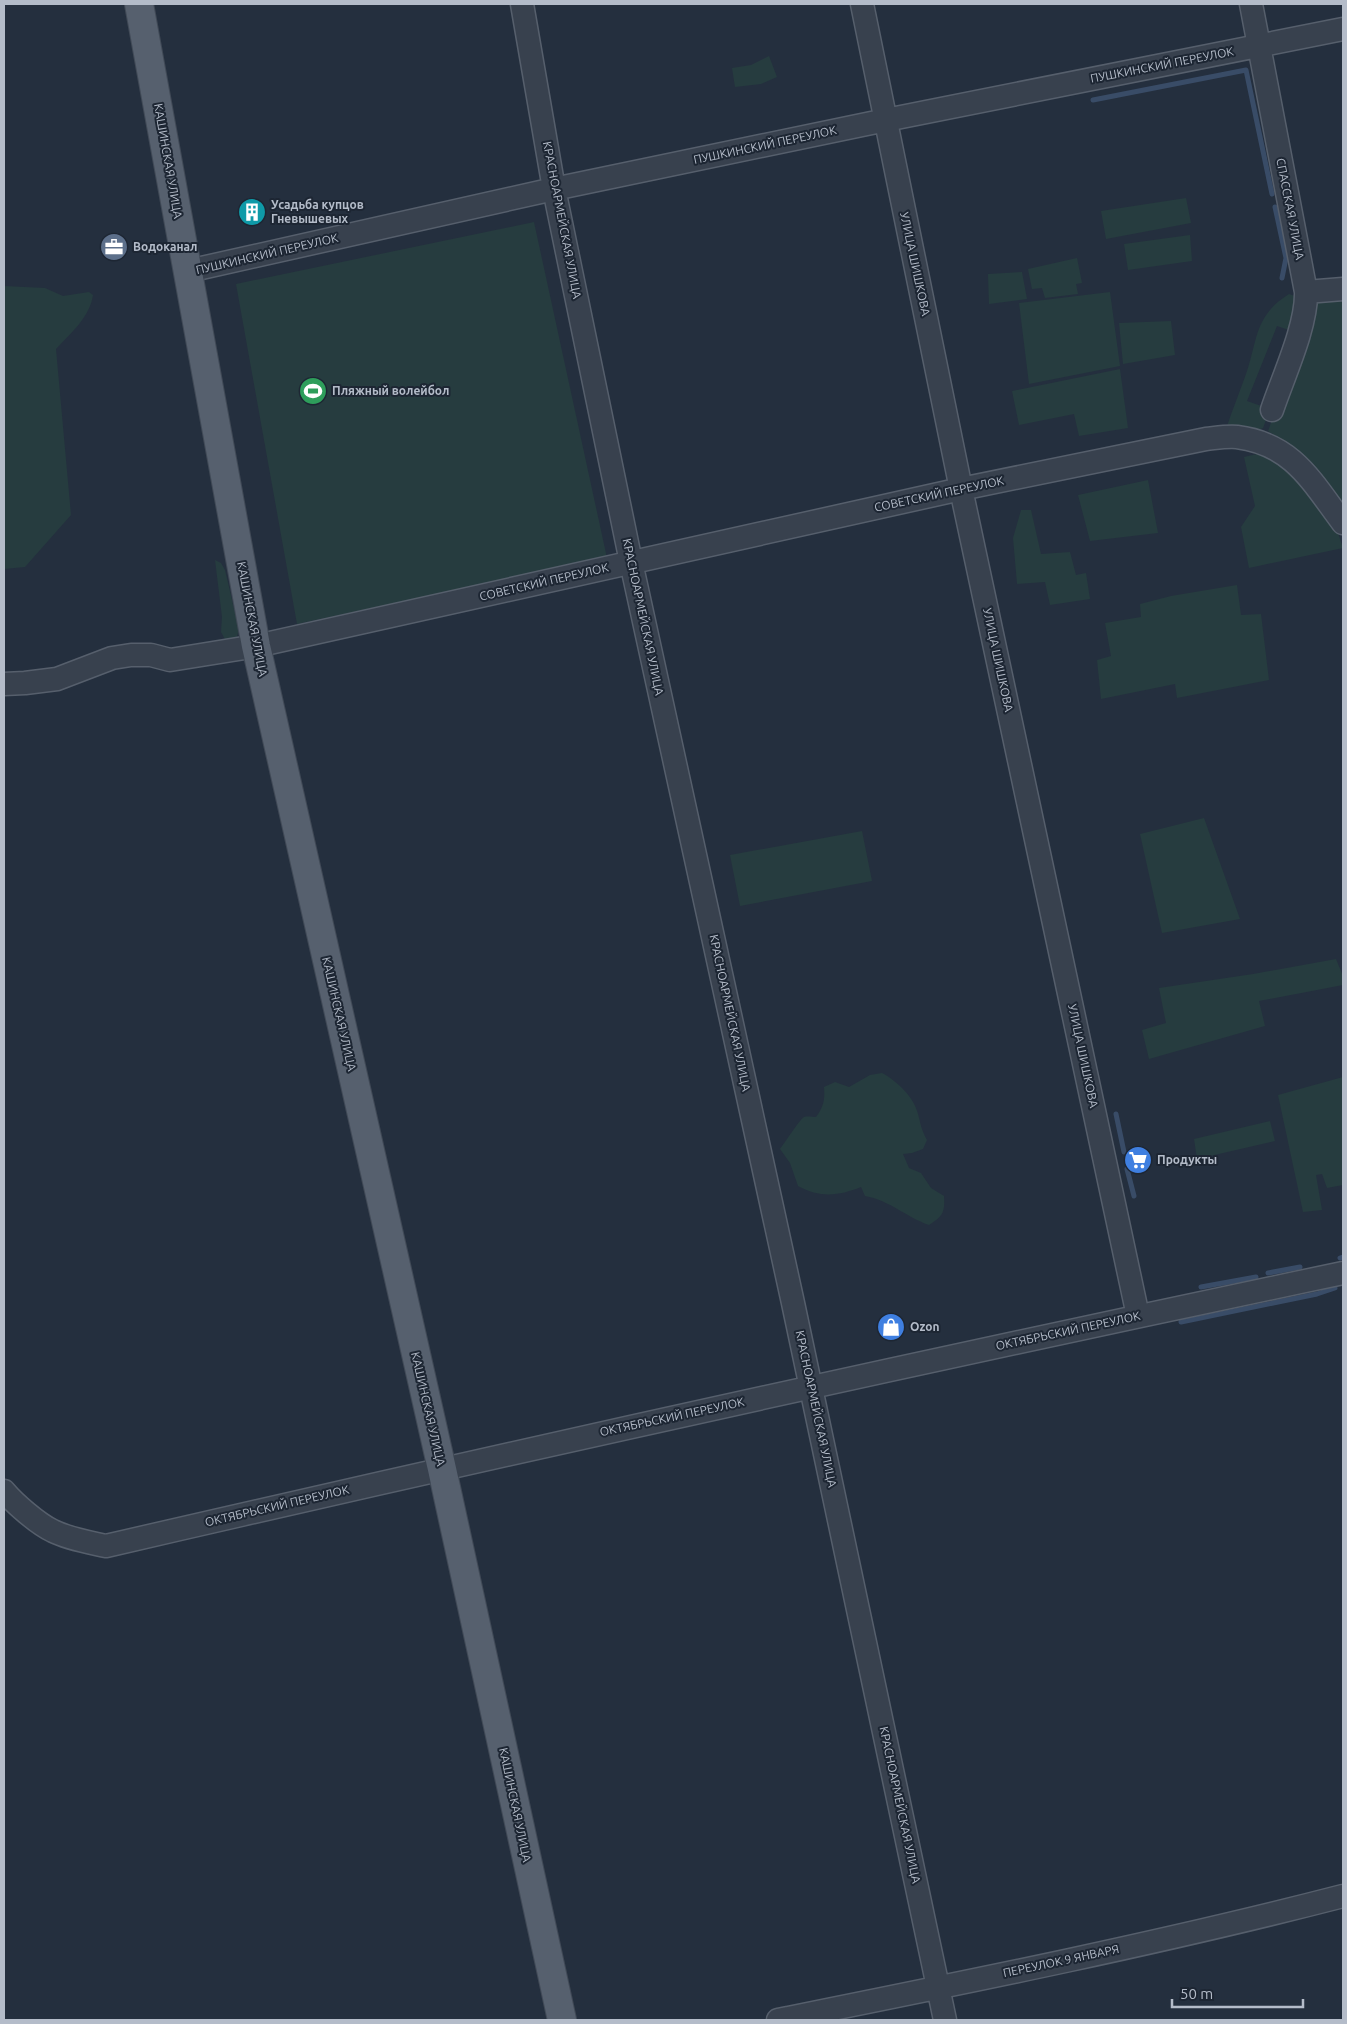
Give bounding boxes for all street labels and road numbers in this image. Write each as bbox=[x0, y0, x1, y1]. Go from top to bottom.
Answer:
street label: ПУШКИНСКИЙ ПЕРЕУЛОК bbox=[1089, 44, 1235, 85]
street label: КАШИНСКАЯ УЛИЦА bbox=[152, 102, 185, 220]
street label: ПУШКИНСКИЙ ПЕРЕУЛОК bbox=[692, 123, 838, 166]
street label: КРАСНОАРМЕЙСКАЯ УЛИЦА bbox=[541, 140, 584, 300]
street label: СПАССКАЯ УЛИЦА bbox=[1274, 157, 1307, 261]
street label: УЛИЦА ШИШКОВА bbox=[898, 211, 933, 317]
street label: ПУШКИНСКИЙ ПЕРЕУЛОК bbox=[194, 231, 340, 276]
street label: СОВЕТСКИЙ ПЕРЕУЛОК bbox=[873, 473, 1006, 514]
street label: КРАСНОАРМЕЙСКАЯ УЛИЦА bbox=[620, 537, 667, 697]
street label: КАШИНСКАЯ УЛИЦА bbox=[235, 560, 270, 678]
street label: СОВЕТСКИЙ ПЕРЕУЛОК bbox=[478, 560, 610, 603]
street label: УЛИЦА ШИШКОВА bbox=[981, 607, 1016, 713]
street label: КРАСНОАРМЕЙСКАЯ УЛИЦА bbox=[707, 933, 754, 1093]
street label: КАШИНСКАЯ УЛИЦА bbox=[320, 956, 359, 1072]
street label: УЛИЦА ШИШКОВА bbox=[1066, 1003, 1101, 1109]
street label: ОКТЯБРЬСКИЙ ПЕРЕУЛОК bbox=[994, 1309, 1142, 1352]
street label: КРАСНОАРМЕЙСКАЯ УЛИЦА bbox=[793, 1329, 840, 1489]
street label: КАШИНСКАЯ УЛИЦА bbox=[409, 1351, 448, 1467]
street label: ОКТЯБРЬСКИЙ ПЕРЕУЛОК bbox=[598, 1395, 746, 1438]
street label: ОКТЯБРЬСКИЙ ПЕРЕУЛОК bbox=[204, 1482, 351, 1528]
street label: КРАСНОАРМЕЙСКАЯ УЛИЦА bbox=[877, 1725, 924, 1885]
street label: КАШИНСКАЯ УЛИЦА bbox=[497, 1746, 534, 1864]
street label: ПЕРЕУЛОК 9 ЯНВАРЯ bbox=[1002, 1942, 1120, 1979]

